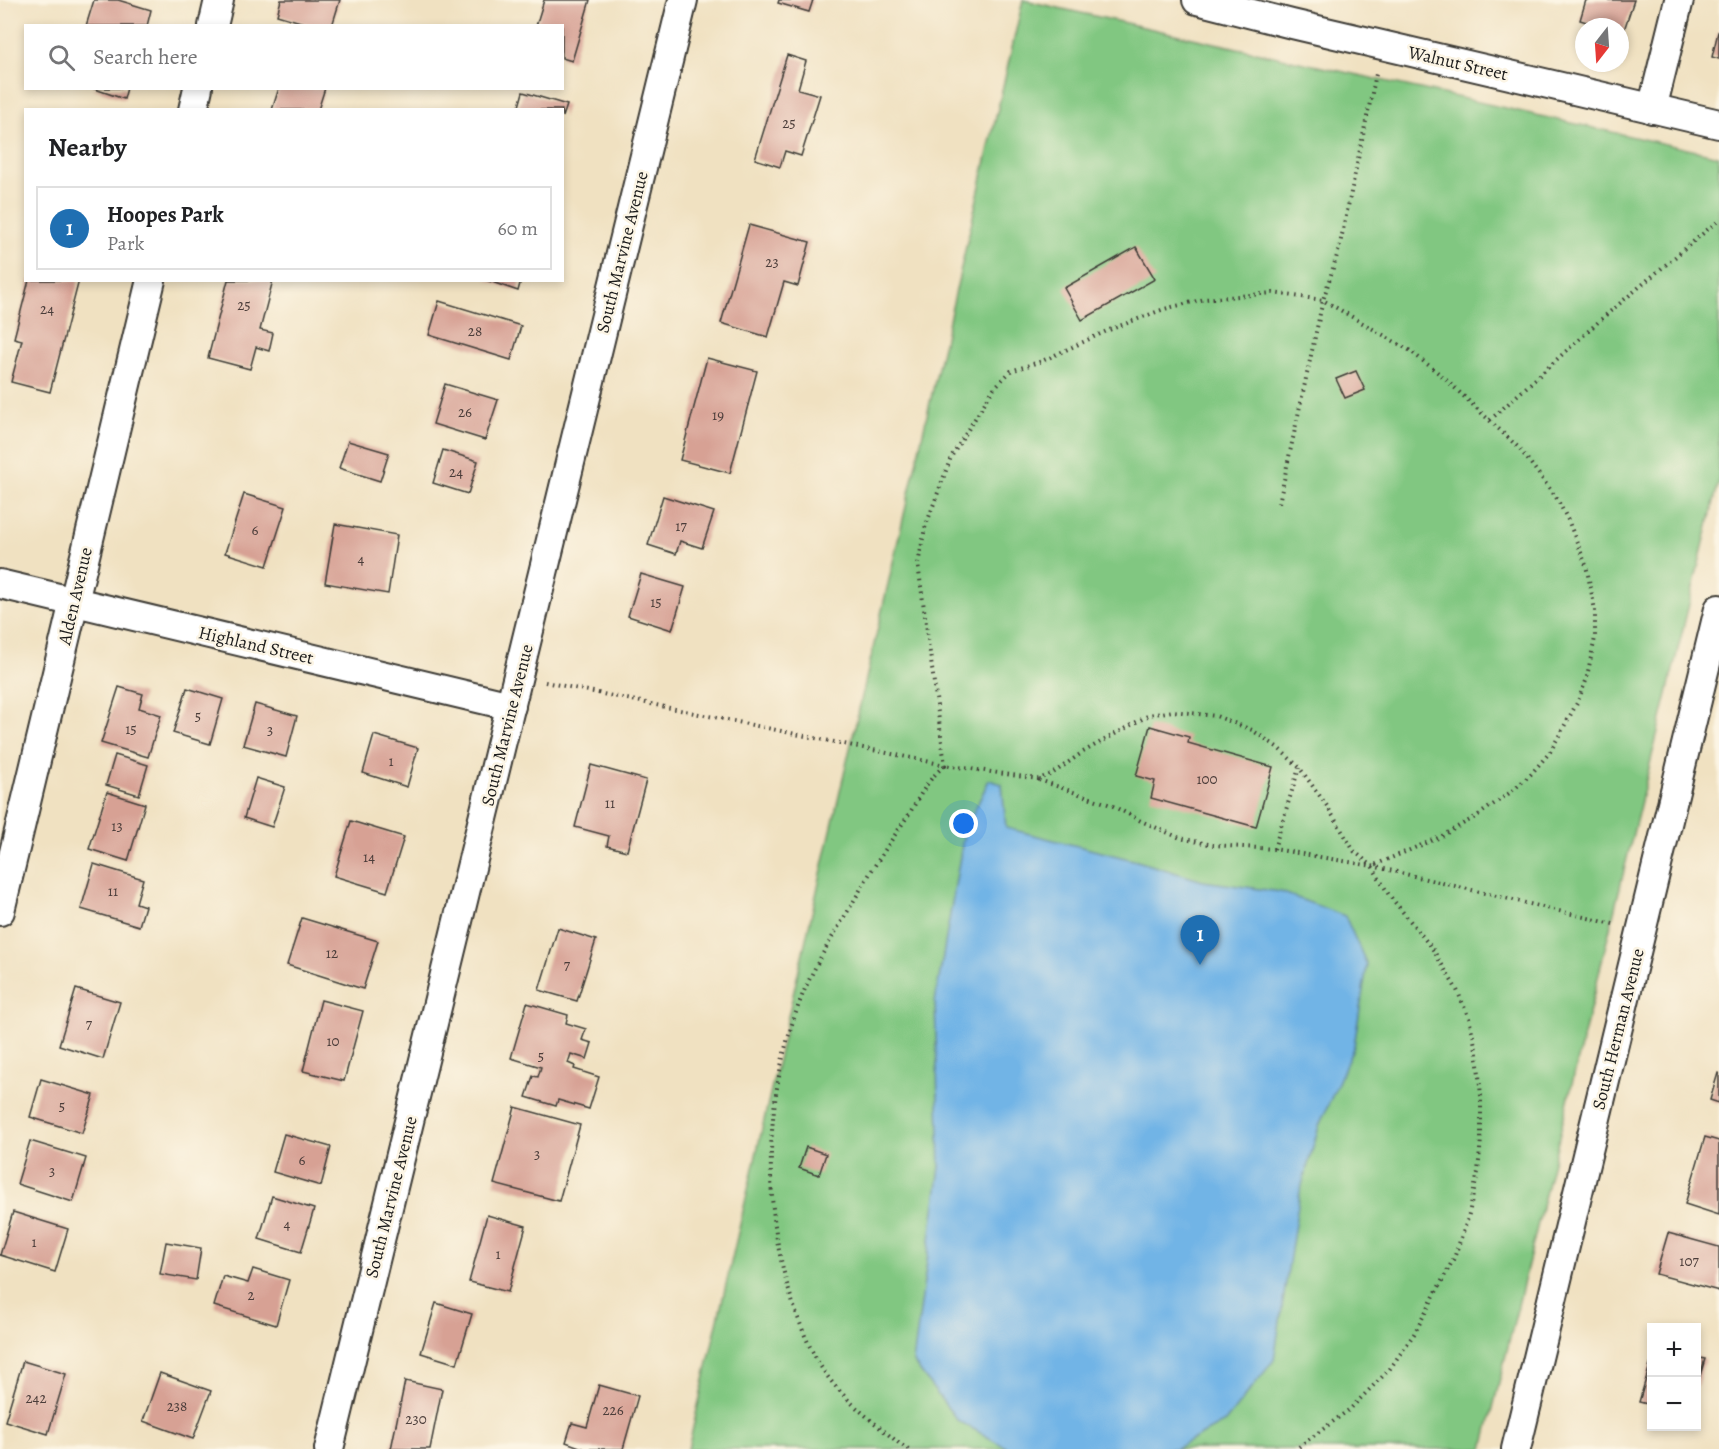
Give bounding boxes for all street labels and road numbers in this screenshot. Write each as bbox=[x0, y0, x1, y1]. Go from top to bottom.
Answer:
street label: Walnut Street bbox=[1405, 40, 1510, 86]
street label: South Marvine Avenue bbox=[590, 169, 654, 335]
street label: Alden Avenue bbox=[52, 545, 98, 648]
street label: Highland Street bbox=[196, 620, 316, 670]
street label: South Marvine Avenue bbox=[475, 642, 539, 808]
street label: South Herman Avenue bbox=[1586, 946, 1650, 1112]
street label: South Marvine Avenue bbox=[359, 1114, 423, 1280]

